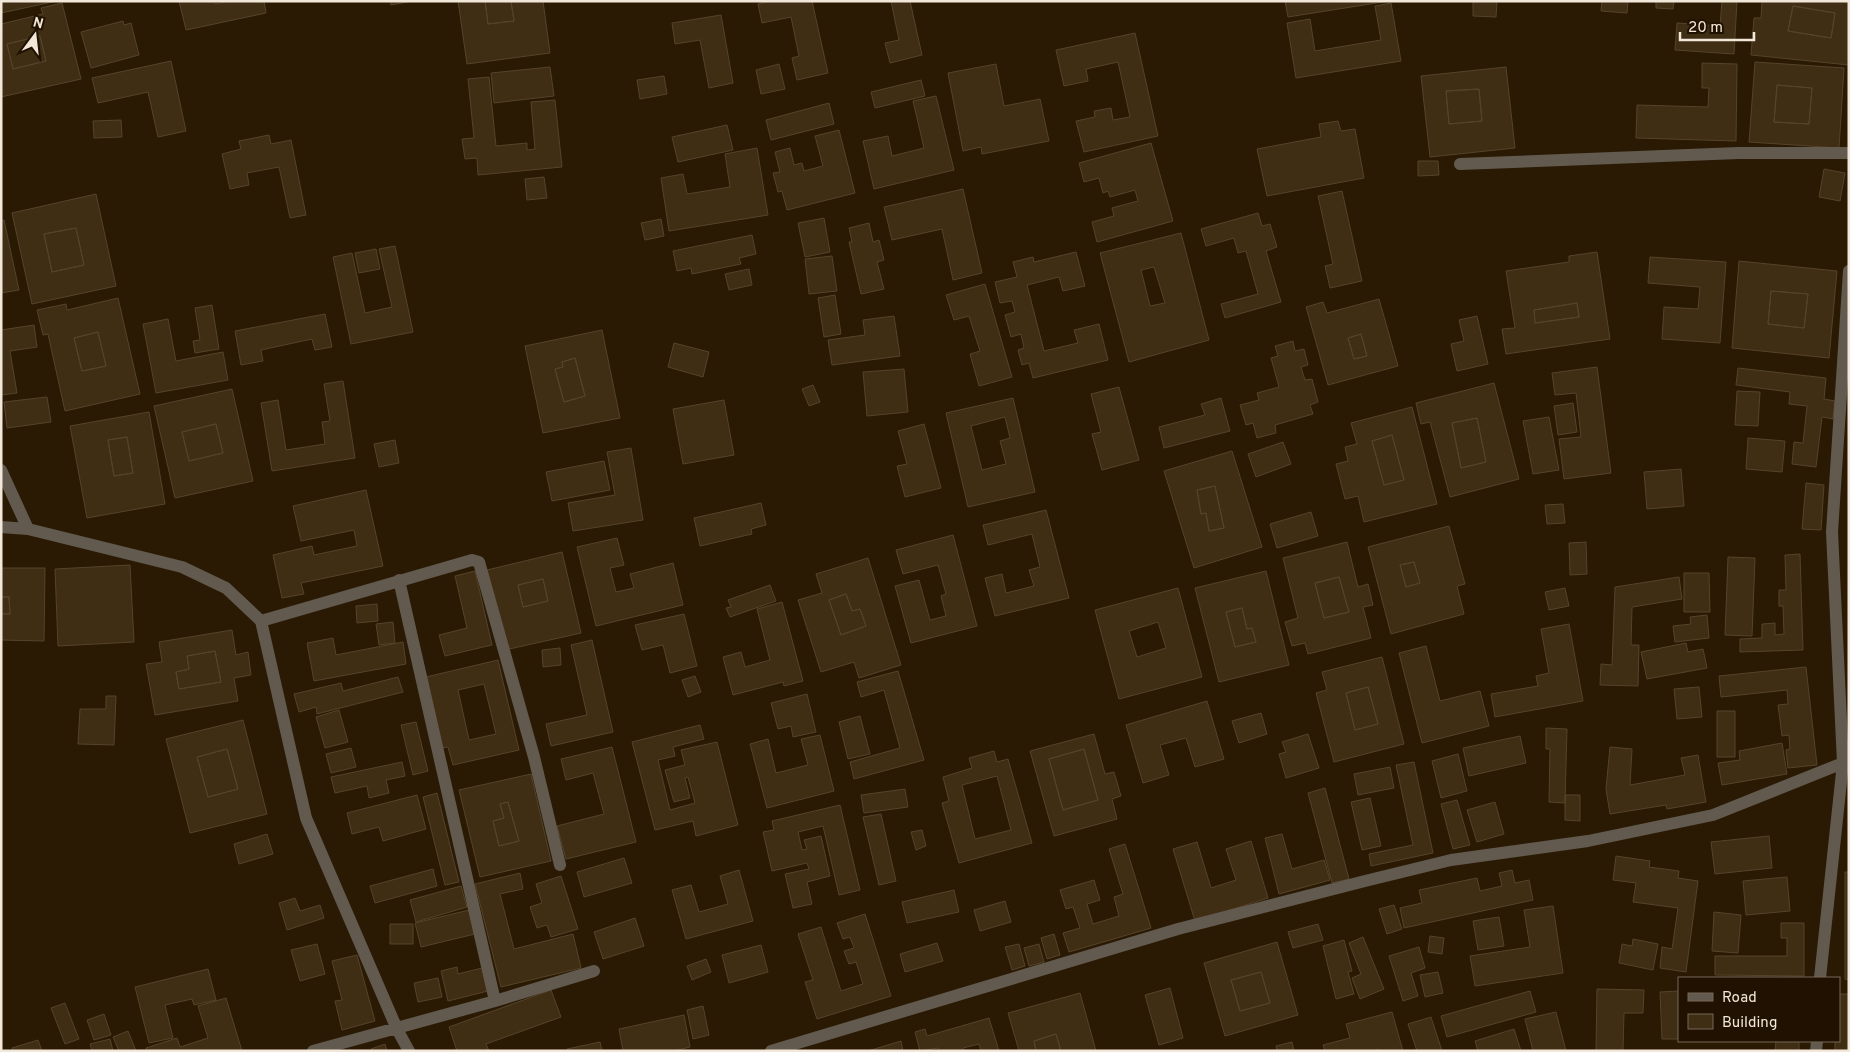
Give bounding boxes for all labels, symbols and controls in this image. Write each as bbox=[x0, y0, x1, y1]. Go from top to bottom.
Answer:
north arrow bbox=[10, 10, 60, 60]
scale bar bbox=[1680, 10, 1754, 42]
text: N bbox=[31, 14, 45, 33]
text: 20 m bbox=[1688, 19, 1723, 38]
legend bbox=[1678, 977, 1840, 1042]
text: Road bbox=[1722, 989, 1757, 1008]
text: Building bbox=[1722, 1014, 1777, 1033]

